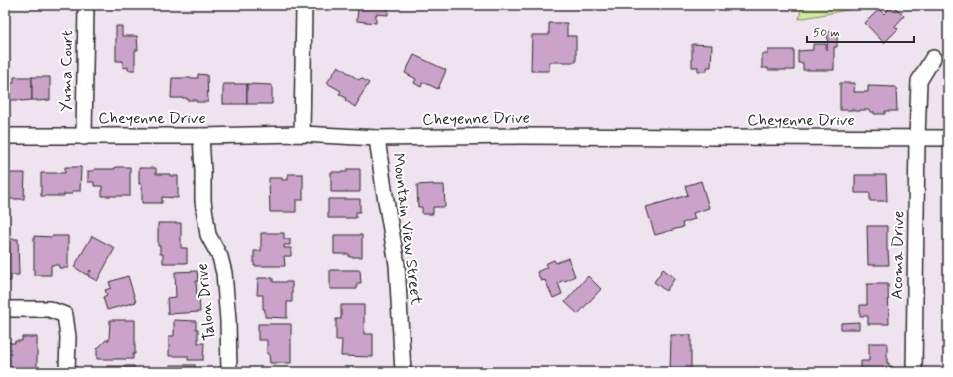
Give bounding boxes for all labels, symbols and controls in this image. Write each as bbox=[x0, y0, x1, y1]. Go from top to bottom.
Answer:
scale bar bbox=[807, 18, 914, 44]
text: 50 m bbox=[813, 25, 840, 41]
street label: Yuma Court bbox=[56, 30, 78, 112]
street label: Cheyenne Drive bbox=[98, 108, 206, 129]
street label: Cheyenne Drive bbox=[422, 108, 530, 130]
street label: Cheyenne Drive bbox=[747, 110, 855, 131]
street label: Mountain View Street bbox=[387, 152, 427, 307]
street label: Acoma Drive bbox=[887, 210, 909, 300]
street label: Talon Drive bbox=[191, 262, 221, 342]

